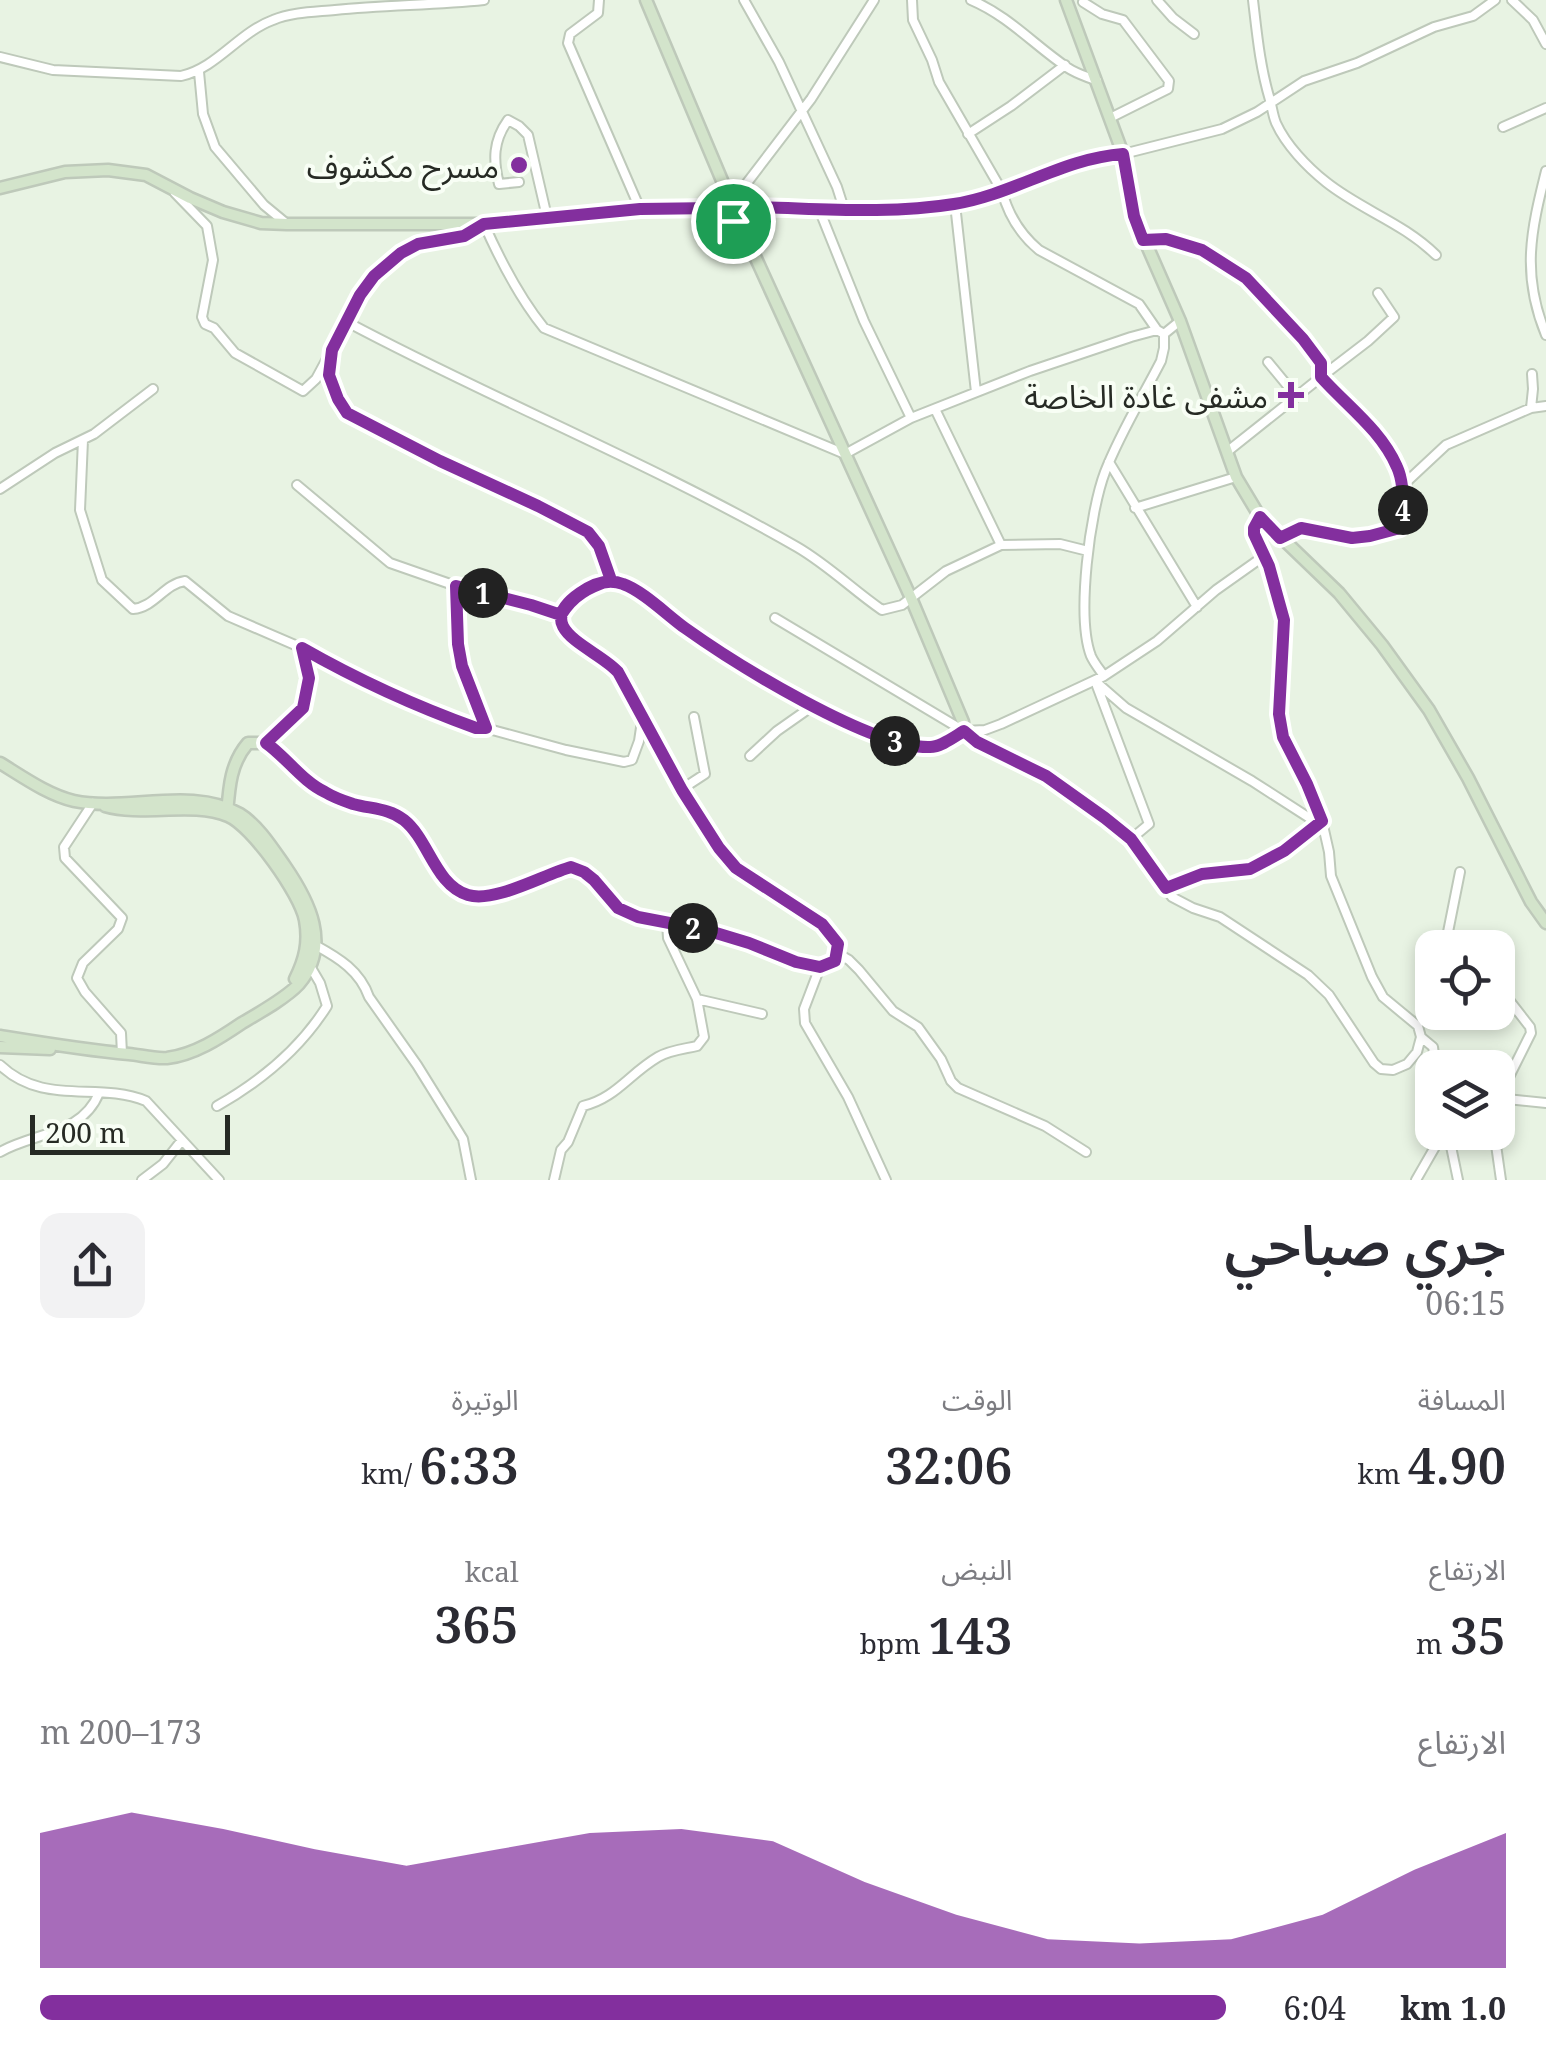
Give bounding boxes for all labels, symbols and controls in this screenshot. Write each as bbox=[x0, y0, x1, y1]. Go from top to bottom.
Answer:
place label: مسرح مكشوف bbox=[307, 144, 499, 191]
marker: مسرح مكشوف bbox=[508, 154, 530, 176]
pin bbox=[691, 179, 776, 264]
icon: arrive bbox=[706, 194, 761, 249]
place label: مشفى غادة الخاصة bbox=[1024, 374, 1268, 417]
marker: مشفى غادة الخاصة bbox=[1278, 382, 1304, 408]
pin: 4 bbox=[1378, 485, 1428, 535]
text: 4 bbox=[1395, 491, 1411, 529]
pin: 1 bbox=[458, 568, 508, 618]
text: 1 bbox=[475, 574, 491, 612]
pin: 3 bbox=[870, 716, 920, 766]
text: 3 bbox=[887, 722, 903, 760]
pin: 2 bbox=[668, 903, 718, 953]
text: 2 bbox=[685, 909, 701, 947]
map controls bbox=[1415, 930, 1515, 1150]
button: locate bbox=[1415, 930, 1515, 1030]
button: layers bbox=[1415, 1050, 1515, 1150]
scale bar bbox=[30, 1110, 230, 1154]
text: 200 m bbox=[45, 1113, 126, 1151]
text: جري صباحي bbox=[1225, 1206, 1506, 1281]
button: share bbox=[40, 1213, 145, 1318]
text: 06:15 bbox=[1425, 1281, 1506, 1324]
text: الوتيرة bbox=[451, 1380, 519, 1418]
text: الوقت bbox=[942, 1380, 1012, 1418]
text: المسافة bbox=[1418, 1380, 1506, 1418]
text: 6:33 bbox=[419, 1431, 519, 1499]
text: 32:06 bbox=[885, 1431, 1012, 1499]
text: 4.90 bbox=[1408, 1431, 1506, 1499]
text: /km bbox=[361, 1454, 419, 1492]
text: km bbox=[1358, 1454, 1408, 1492]
text: النبض bbox=[941, 1550, 1012, 1588]
text: الارتفاع bbox=[1429, 1550, 1506, 1588]
text: kcal bbox=[465, 1552, 519, 1590]
text: 365 bbox=[434, 1590, 519, 1658]
text: 143 bbox=[928, 1601, 1012, 1669]
text: 35 bbox=[1450, 1601, 1506, 1669]
text: bpm bbox=[860, 1624, 928, 1662]
text: m bbox=[1416, 1624, 1450, 1662]
text: 173–200 m bbox=[40, 1710, 202, 1753]
text: الارتفاع bbox=[1418, 1720, 1506, 1763]
text: 6:04 bbox=[1283, 1986, 1346, 2029]
text: 1.0 km bbox=[1400, 1986, 1506, 2029]

